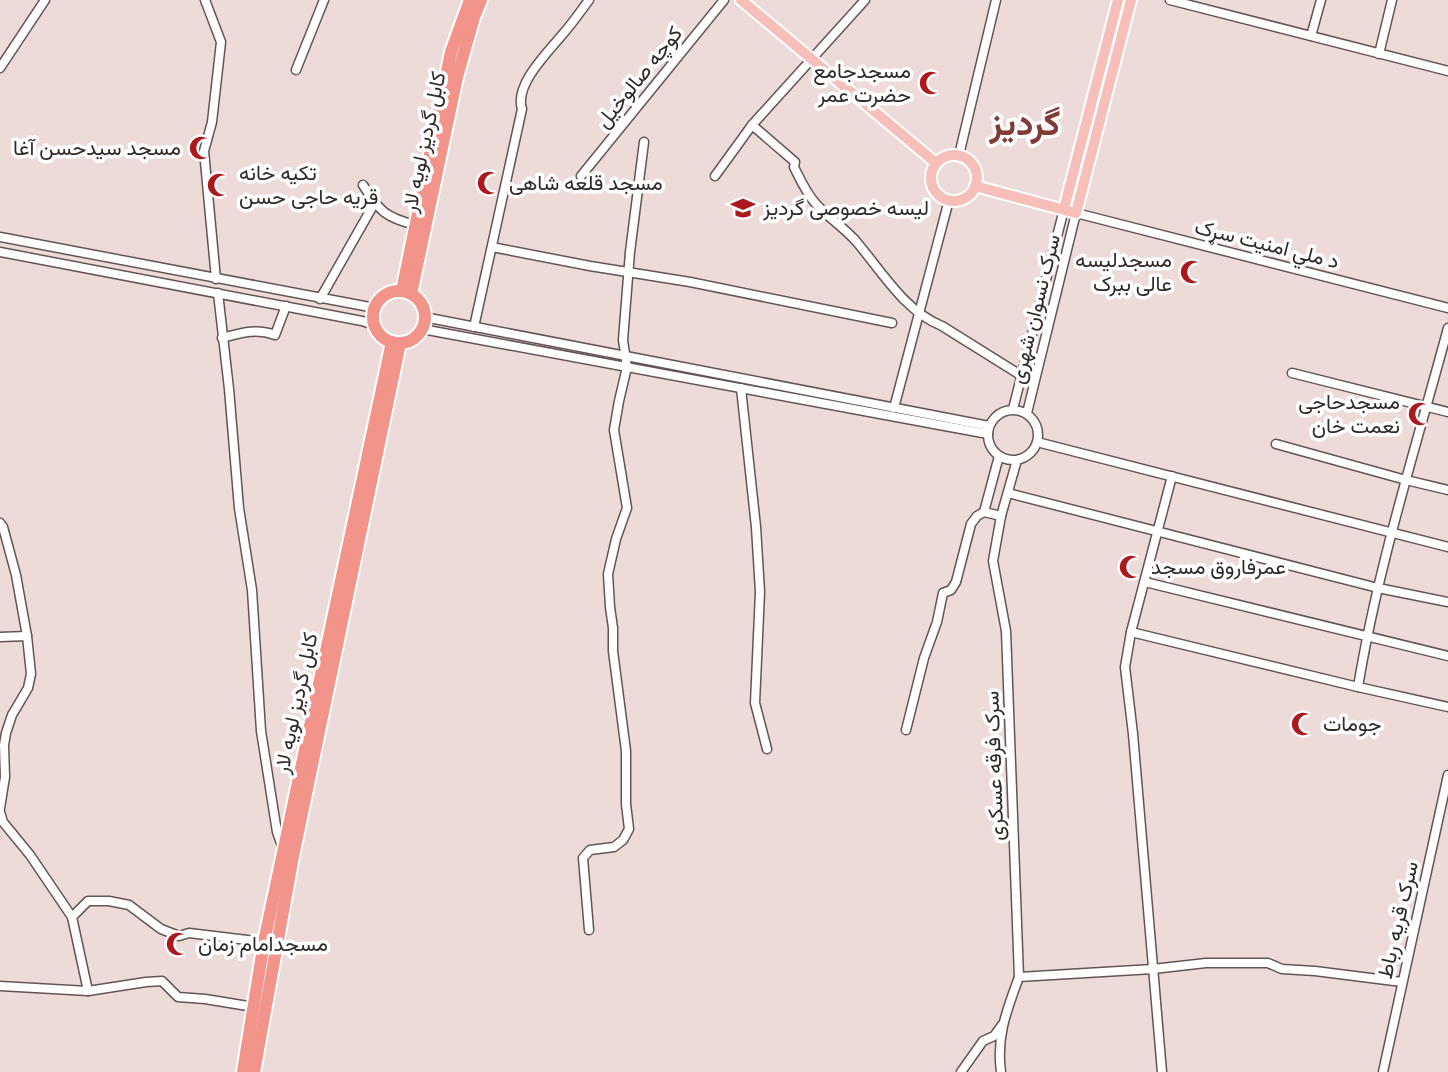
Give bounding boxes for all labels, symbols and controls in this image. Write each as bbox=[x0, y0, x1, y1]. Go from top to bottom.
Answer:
street label: کوچه صالوخیل bbox=[588, 20, 689, 134]
place label: مسجدجامع حضرت عمر bbox=[813, 56, 911, 108]
street label: کابل گردیز لویه لار bbox=[394, 69, 452, 216]
mosque icon: مسجدجامع حضرت عمر bbox=[917, 69, 945, 97]
district label: گردیز bbox=[989, 99, 1060, 145]
place label: مسجد سیدحسن آغا bbox=[13, 133, 181, 161]
mosque icon: مسجد سیدحسن آغا bbox=[187, 134, 215, 162]
place label: تکیه خانه قریه حاجی حسن bbox=[239, 158, 378, 210]
place label: مسجد قلعه شاهی bbox=[509, 168, 663, 196]
mosque icon: مسجد قلعه شاهی bbox=[475, 169, 503, 197]
mosque icon: تکیه خانه قریه حاجی حسن bbox=[205, 171, 233, 199]
place label: لیسه خصوصی گردیز bbox=[762, 193, 929, 221]
school or university icon: لیسه خصوصی گردیز bbox=[729, 194, 757, 222]
street label: د ملي امنیت سړک bbox=[1191, 212, 1342, 278]
street label: سرک نسوان شهری bbox=[1002, 231, 1066, 386]
place label: مسجدلیسه عالی ببرک bbox=[1075, 245, 1172, 297]
mosque icon: مسجدلیسه عالی ببرک bbox=[1178, 258, 1206, 286]
place label: مسجدحاجی نعمت خان bbox=[1298, 387, 1400, 439]
mosque icon: مسجدحاجی نعمت خان bbox=[1406, 400, 1434, 428]
place label: عمرفاروق مسجد bbox=[1151, 552, 1286, 580]
mosque icon: عمرفاروق مسجد bbox=[1117, 553, 1145, 581]
street label: کابل گردیز لویه لار bbox=[266, 630, 324, 777]
street label: سرک فرقه عسکری bbox=[976, 691, 1010, 842]
place label: جومات bbox=[1323, 709, 1381, 737]
mosque icon: جومات bbox=[1289, 710, 1317, 738]
street label: سرک قریه رباط bbox=[1370, 858, 1424, 981]
place label: مسجدامام زمان bbox=[198, 929, 328, 958]
mosque icon: مسجدامام زمان bbox=[164, 930, 192, 958]

